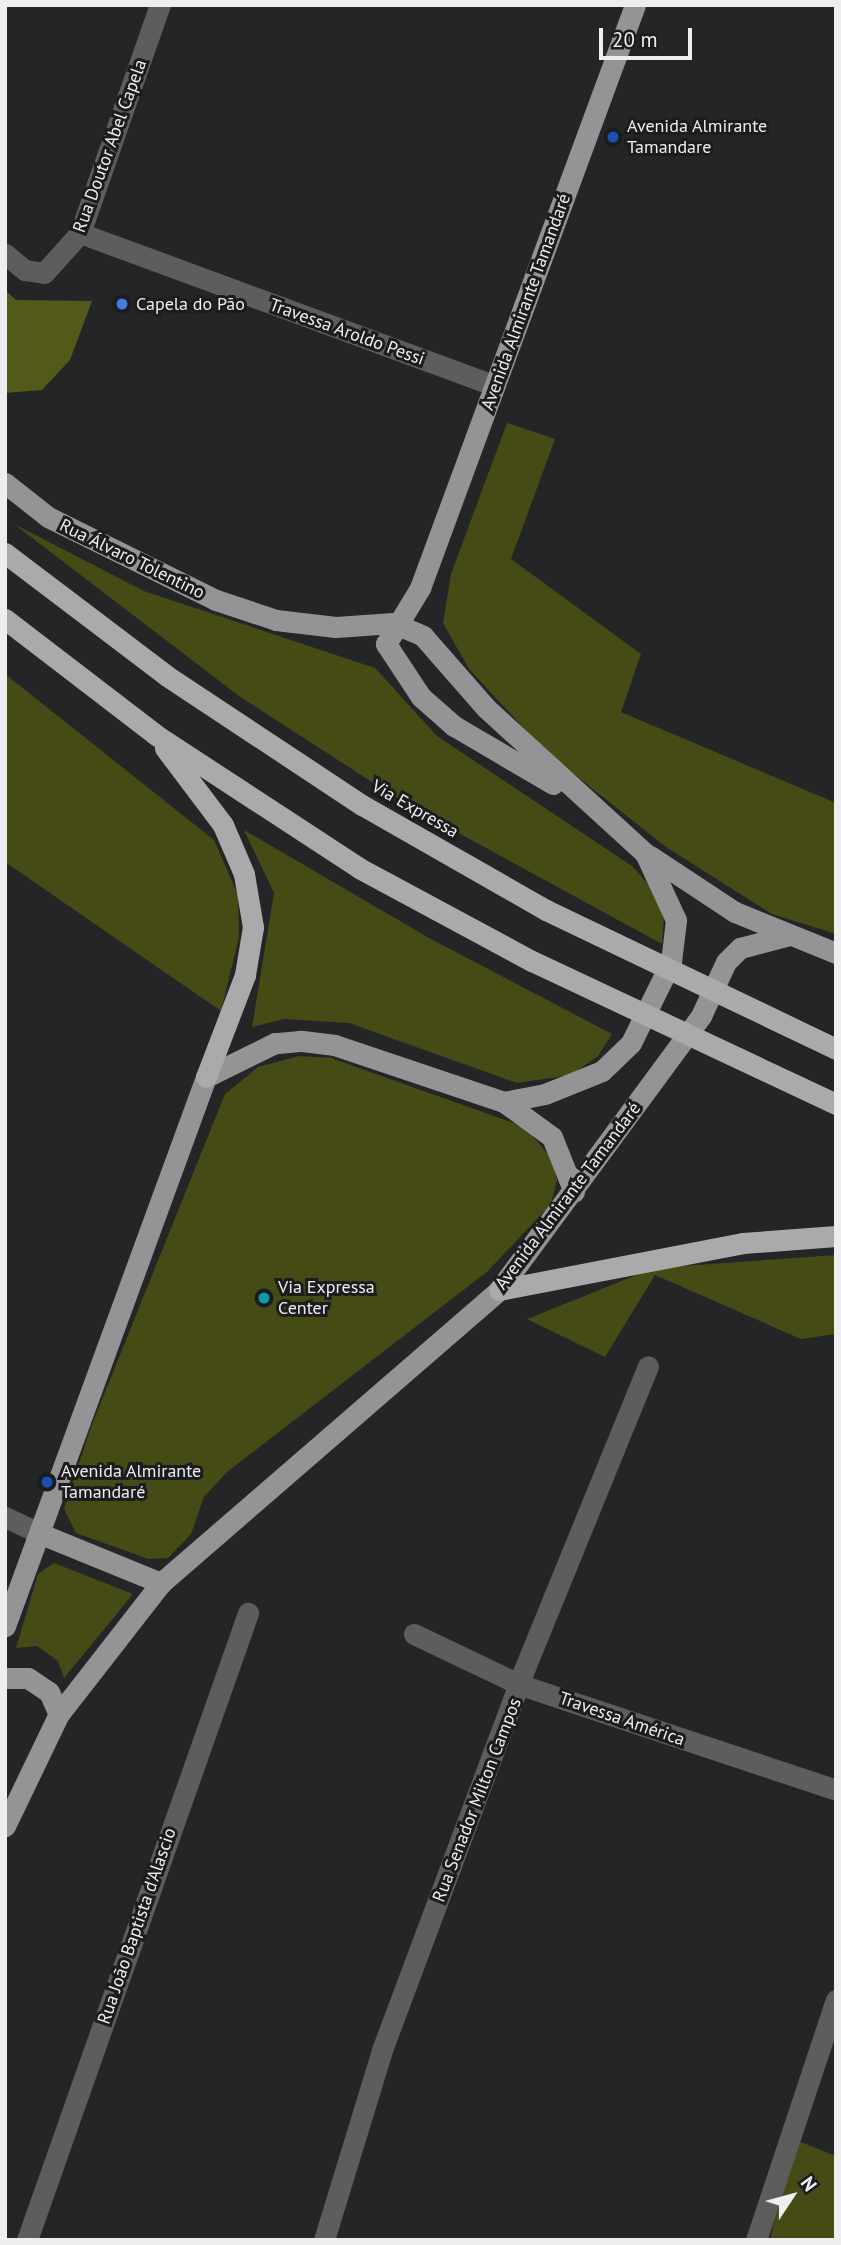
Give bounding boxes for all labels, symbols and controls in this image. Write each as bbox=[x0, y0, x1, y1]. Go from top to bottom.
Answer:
scale bar bbox=[603, 14, 696, 58]
text: 20 m bbox=[612, 26, 658, 53]
street label: Rua Doutor Abel Capela bbox=[69, 56, 151, 236]
place label: Avenida Almirante Tamandare bbox=[627, 116, 768, 158]
marker: Avenida Almirante Tamandare bbox=[605, 129, 621, 145]
street label: Avenida Almirante Tamandaré bbox=[477, 190, 575, 414]
place label: Capela do Pão bbox=[136, 293, 245, 315]
street label: Travessa Aroldo Pessi bbox=[266, 294, 428, 370]
marker: Capela do Pão bbox=[114, 296, 130, 312]
street label: Rua Álvaro Tolentino bbox=[55, 514, 209, 604]
street label: Via Expressa bbox=[368, 775, 462, 843]
street label: Avenida Almirante Tamandaré bbox=[490, 1098, 646, 1294]
place label: Via Expressa Center bbox=[278, 1277, 375, 1320]
marker: Via Expressa Center bbox=[256, 1290, 272, 1306]
place label: Avenida Almirante Tamandaré bbox=[61, 1461, 202, 1504]
marker: Avenida Almirante Tamandaré bbox=[39, 1474, 55, 1490]
street label: Travessa América bbox=[556, 1687, 688, 1751]
street label: Rua Senador Milton Campos bbox=[428, 1695, 526, 1905]
street label: Rua João Baptista d'Alascio bbox=[93, 1825, 181, 2027]
north arrow bbox=[757, 2161, 827, 2231]
text: N bbox=[796, 2172, 822, 2196]

